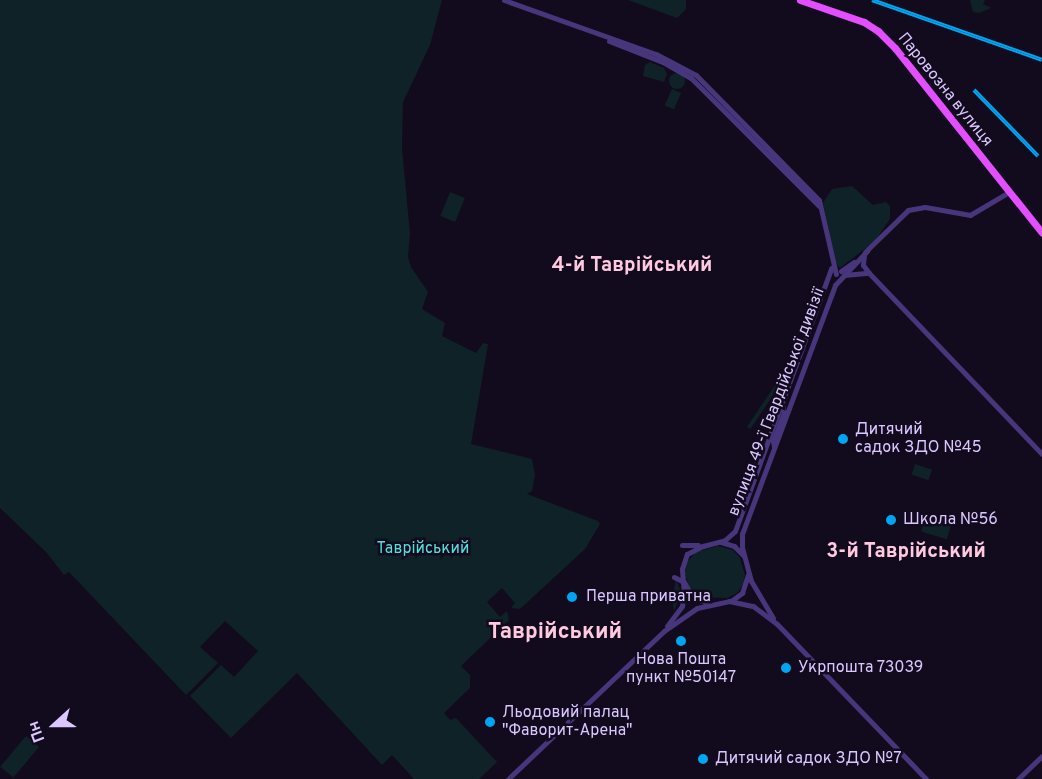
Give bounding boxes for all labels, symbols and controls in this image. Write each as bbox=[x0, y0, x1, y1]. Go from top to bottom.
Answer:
street label: Паровозна вулиця bbox=[893, 29, 997, 151]
district label: 4-й Таврійський bbox=[552, 254, 712, 278]
street label: вулиця 49-ї Гвардійської дивізії bbox=[725, 285, 829, 519]
place label: Дитячий садок ЗДО №45 bbox=[855, 420, 982, 458]
marker: Дитячий садок ЗДО №45 bbox=[836, 432, 850, 446]
place label: Школа №56 bbox=[903, 510, 998, 530]
marker: Школа №56 bbox=[884, 513, 898, 527]
park label: Таврійський bbox=[377, 539, 469, 559]
district label: 3-й Таврійський bbox=[826, 540, 986, 564]
place label: Перша приватна bbox=[586, 587, 711, 607]
marker: Перша приватна bbox=[563, 588, 581, 606]
district label: Таврійський bbox=[488, 620, 622, 646]
marker: Нова Пошта пункт №50147 bbox=[674, 634, 688, 648]
place label: Нова Пошта пункт №50147 bbox=[626, 650, 736, 688]
place label: Укрпошта 73039 bbox=[798, 658, 924, 678]
marker: Укрпошта 73039 bbox=[779, 661, 793, 675]
north arrow bbox=[24, 695, 84, 755]
place label: Льодовий палац "Фаворит-Арена" bbox=[502, 703, 633, 741]
marker: Льодовий палац "Фаворит-Арена" bbox=[483, 715, 497, 729]
text: Пн bbox=[24, 718, 50, 745]
place label: Дитячий садок ЗДО №7 bbox=[715, 749, 902, 769]
marker: Дитячий садок ЗДО №7 bbox=[696, 752, 710, 766]

